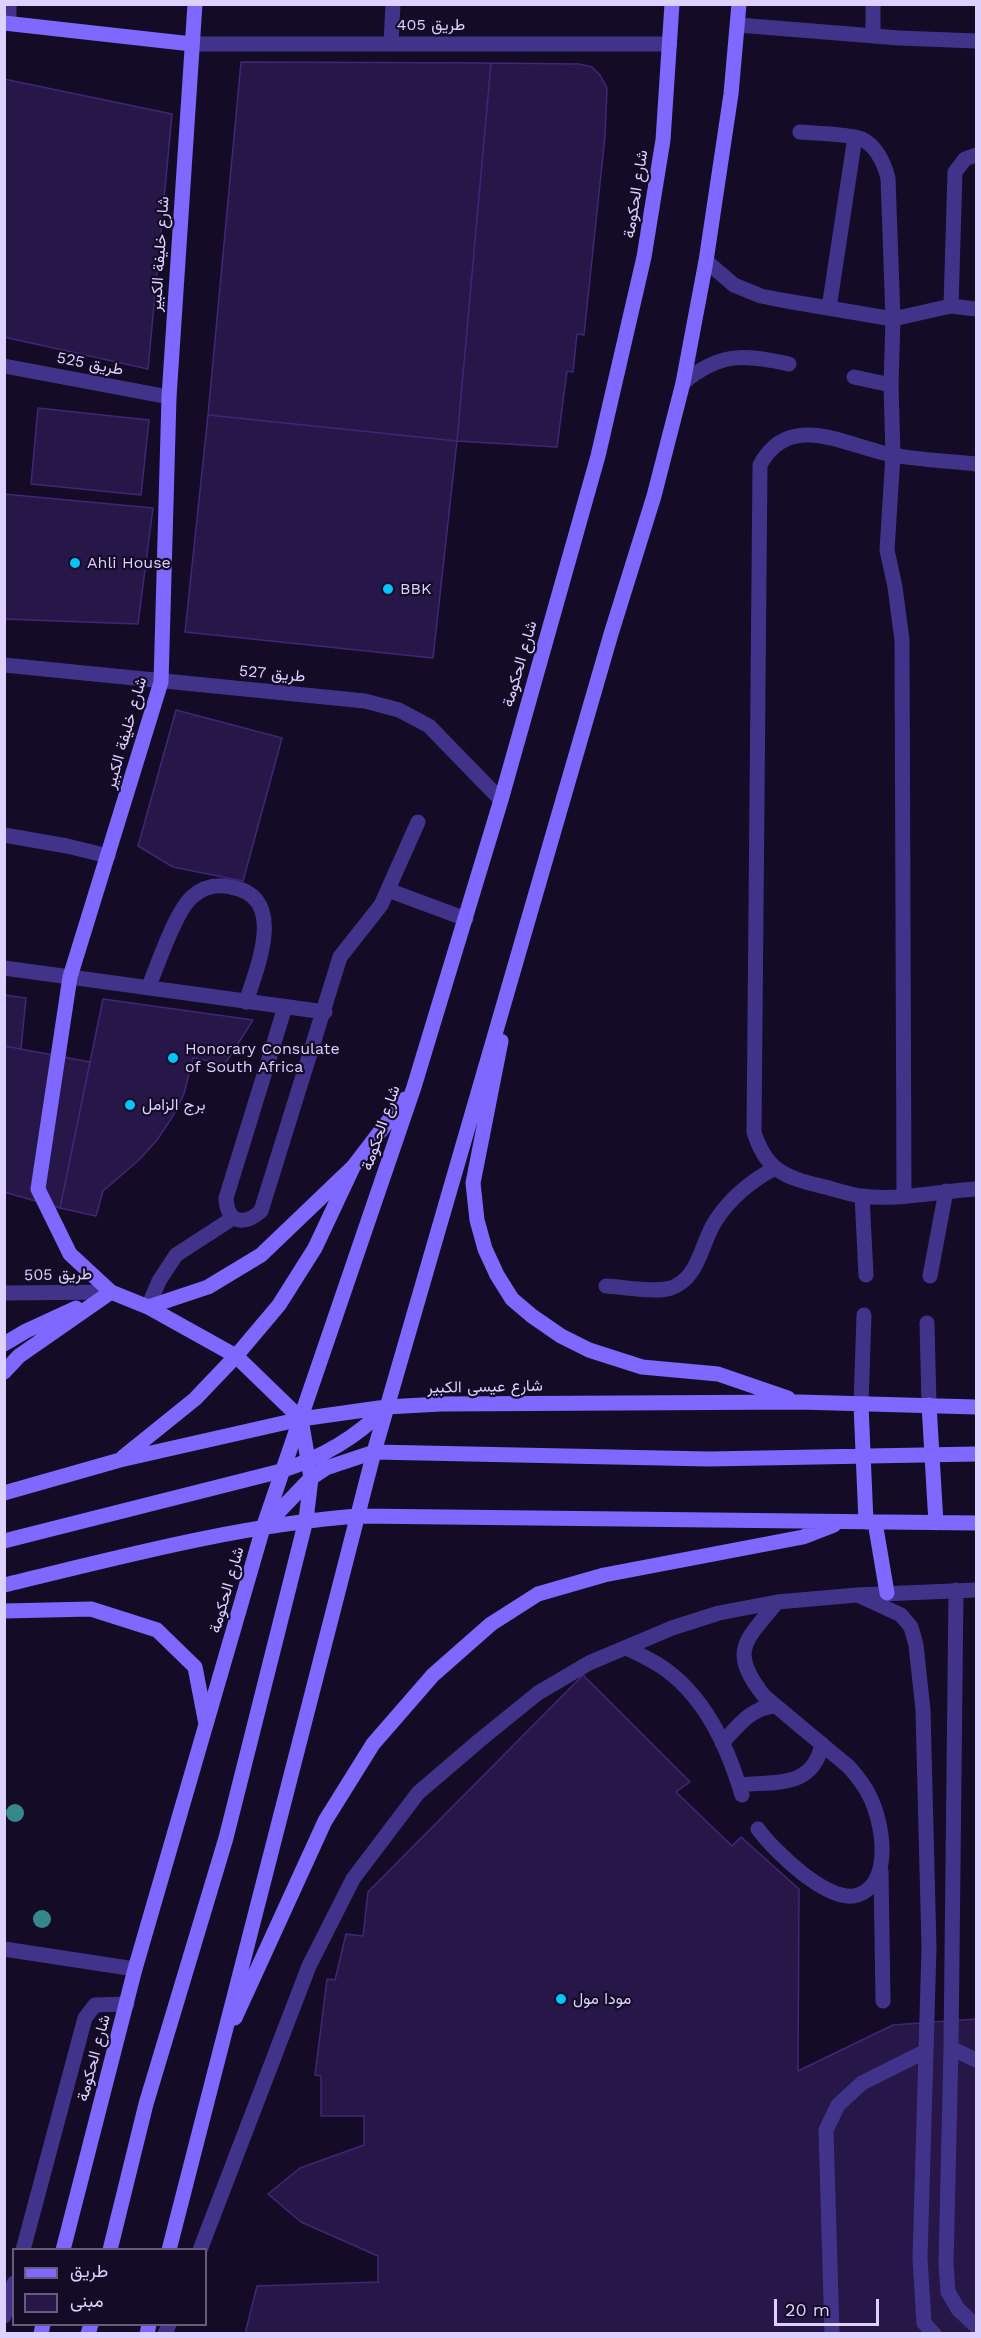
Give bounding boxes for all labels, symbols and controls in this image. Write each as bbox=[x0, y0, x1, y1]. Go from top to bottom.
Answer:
street label: طريق 405 bbox=[397, 15, 465, 35]
street label: شارع الحكومة bbox=[620, 149, 652, 239]
street label: شارع خليفة الكبير bbox=[146, 196, 174, 312]
street label: طريق 525 bbox=[55, 348, 125, 380]
place label: Ahli House bbox=[87, 553, 171, 573]
marker: Ahli House bbox=[68, 556, 82, 570]
place label: BBK bbox=[400, 579, 431, 599]
marker: BBK bbox=[381, 582, 395, 596]
street label: شارع الحكومة bbox=[499, 619, 541, 709]
street label: طريق 527 bbox=[238, 662, 306, 686]
street label: شارع خليفة الكبير bbox=[101, 675, 151, 791]
place label: Honorary Consulate of South Africa bbox=[185, 1039, 340, 1077]
marker: Honorary Consulate of South Africa bbox=[166, 1051, 180, 1065]
street label: شارع الحكومة bbox=[357, 1083, 405, 1173]
place label: برج الزامل bbox=[142, 1095, 205, 1115]
marker: برج الزامل bbox=[123, 1098, 137, 1112]
street label: طريق 505 bbox=[24, 1265, 92, 1285]
street label: شارع عيسى الكبير bbox=[427, 1376, 543, 1398]
street label: شارع الحكومة bbox=[206, 1545, 248, 1635]
place label: مودا مول bbox=[573, 1989, 631, 2009]
marker: مودا مول bbox=[554, 1992, 568, 2006]
street label: شارع الحكومة bbox=[73, 2013, 115, 2103]
legend bbox=[12, 2248, 207, 2326]
text: طريق bbox=[70, 2260, 108, 2281]
scale bar bbox=[777, 2287, 882, 2325]
text: مبنى bbox=[70, 2290, 104, 2311]
text: 20 m bbox=[785, 2299, 830, 2320]

